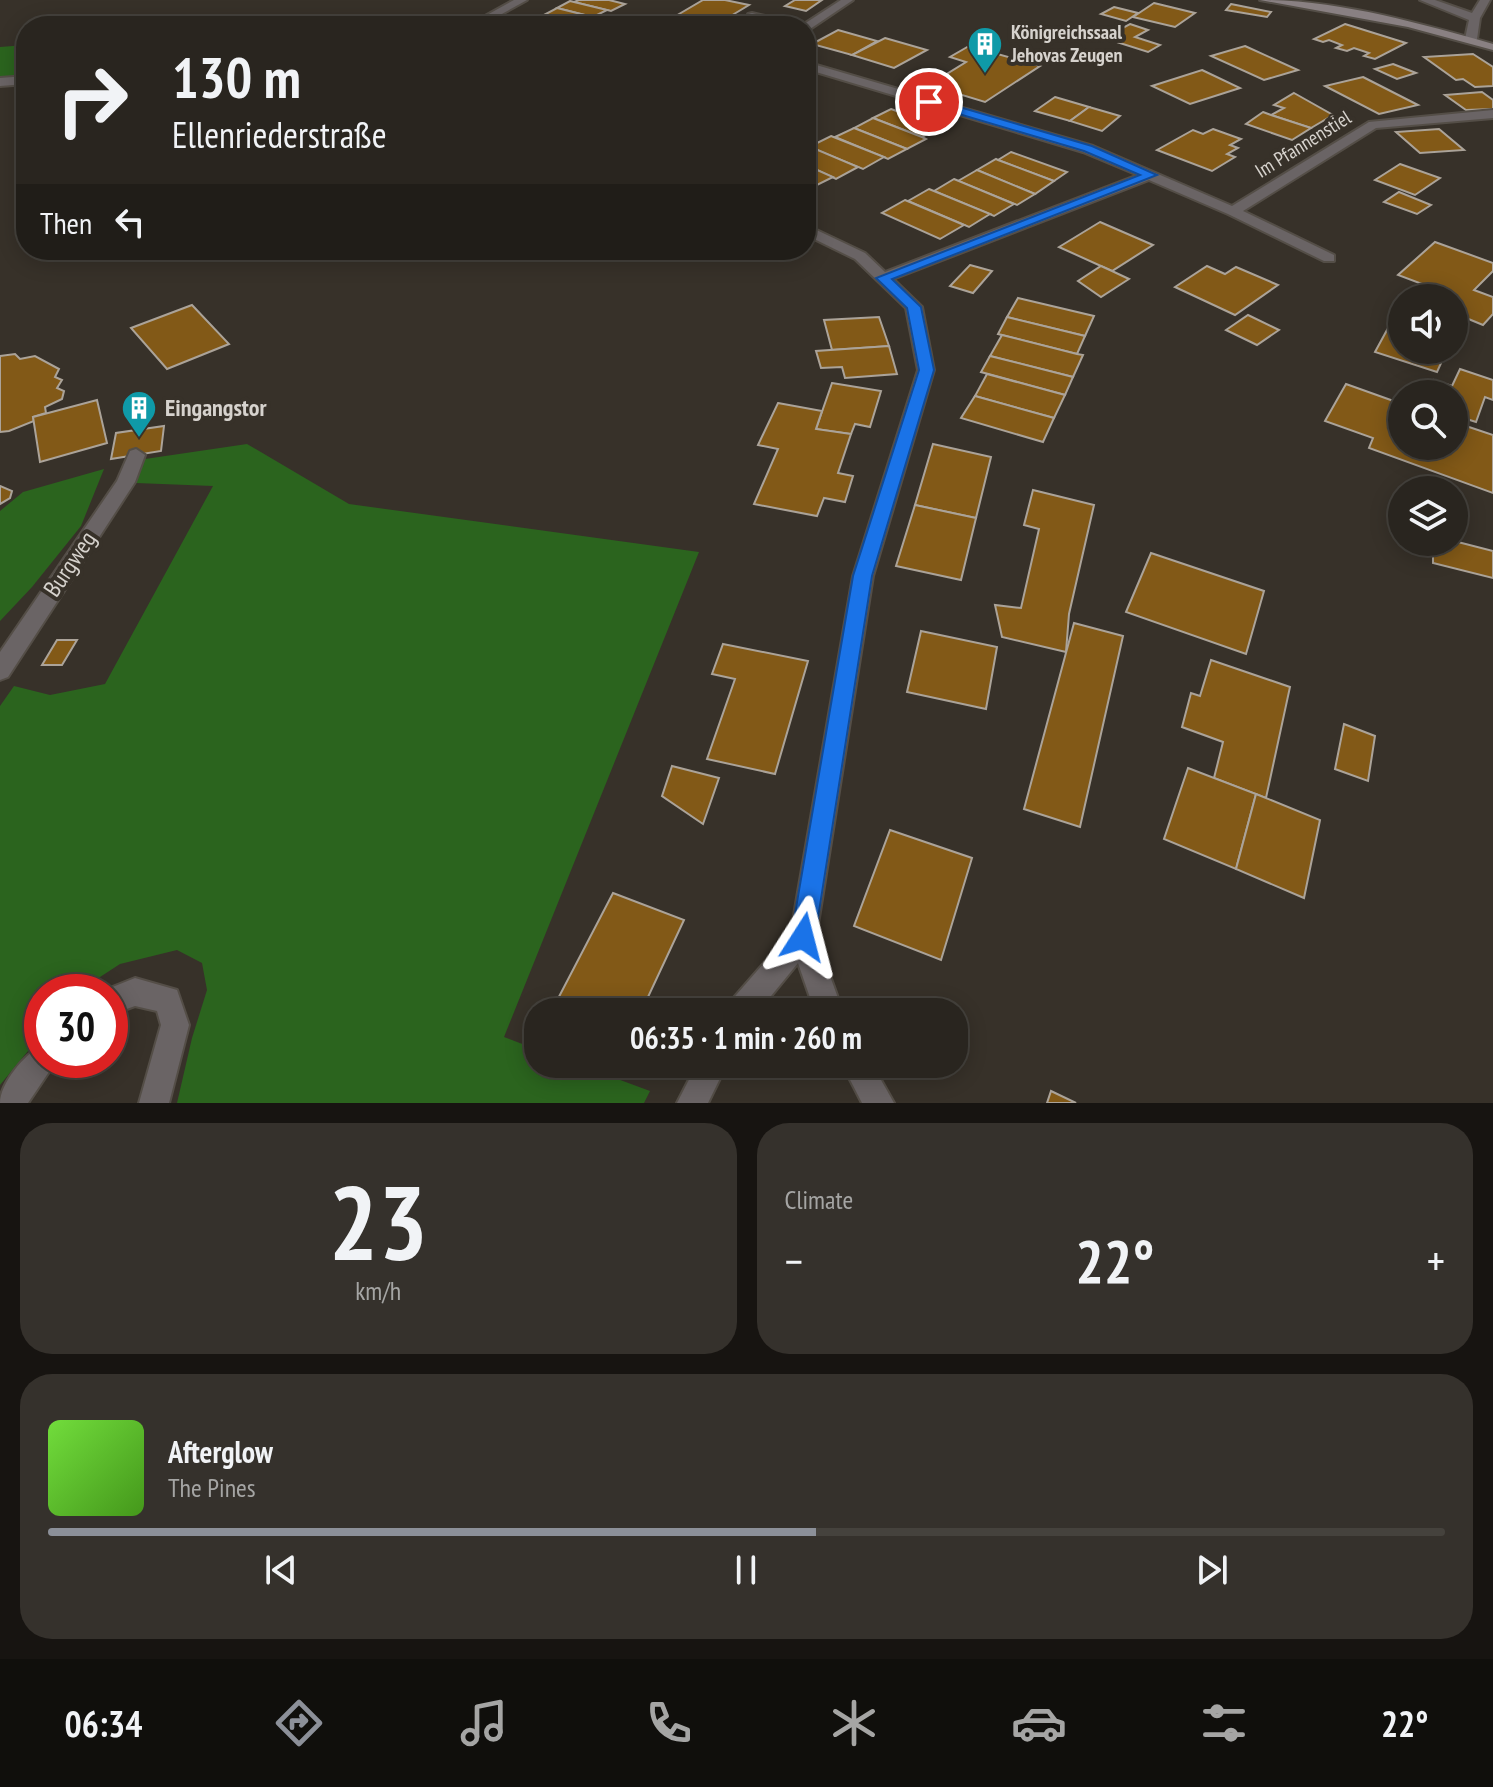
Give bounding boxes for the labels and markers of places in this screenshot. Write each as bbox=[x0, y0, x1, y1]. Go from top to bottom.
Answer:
place label: Königreichssaal Jehovas Zeugen bbox=[1010, 19, 1123, 68]
building icon: Königreichssaal Jehovas Zeugen bbox=[966, 25, 1004, 75]
pin bbox=[895, 68, 963, 136]
building icon: Eingangstor bbox=[120, 389, 158, 439]
place label: Eingangstor bbox=[165, 392, 268, 423]

